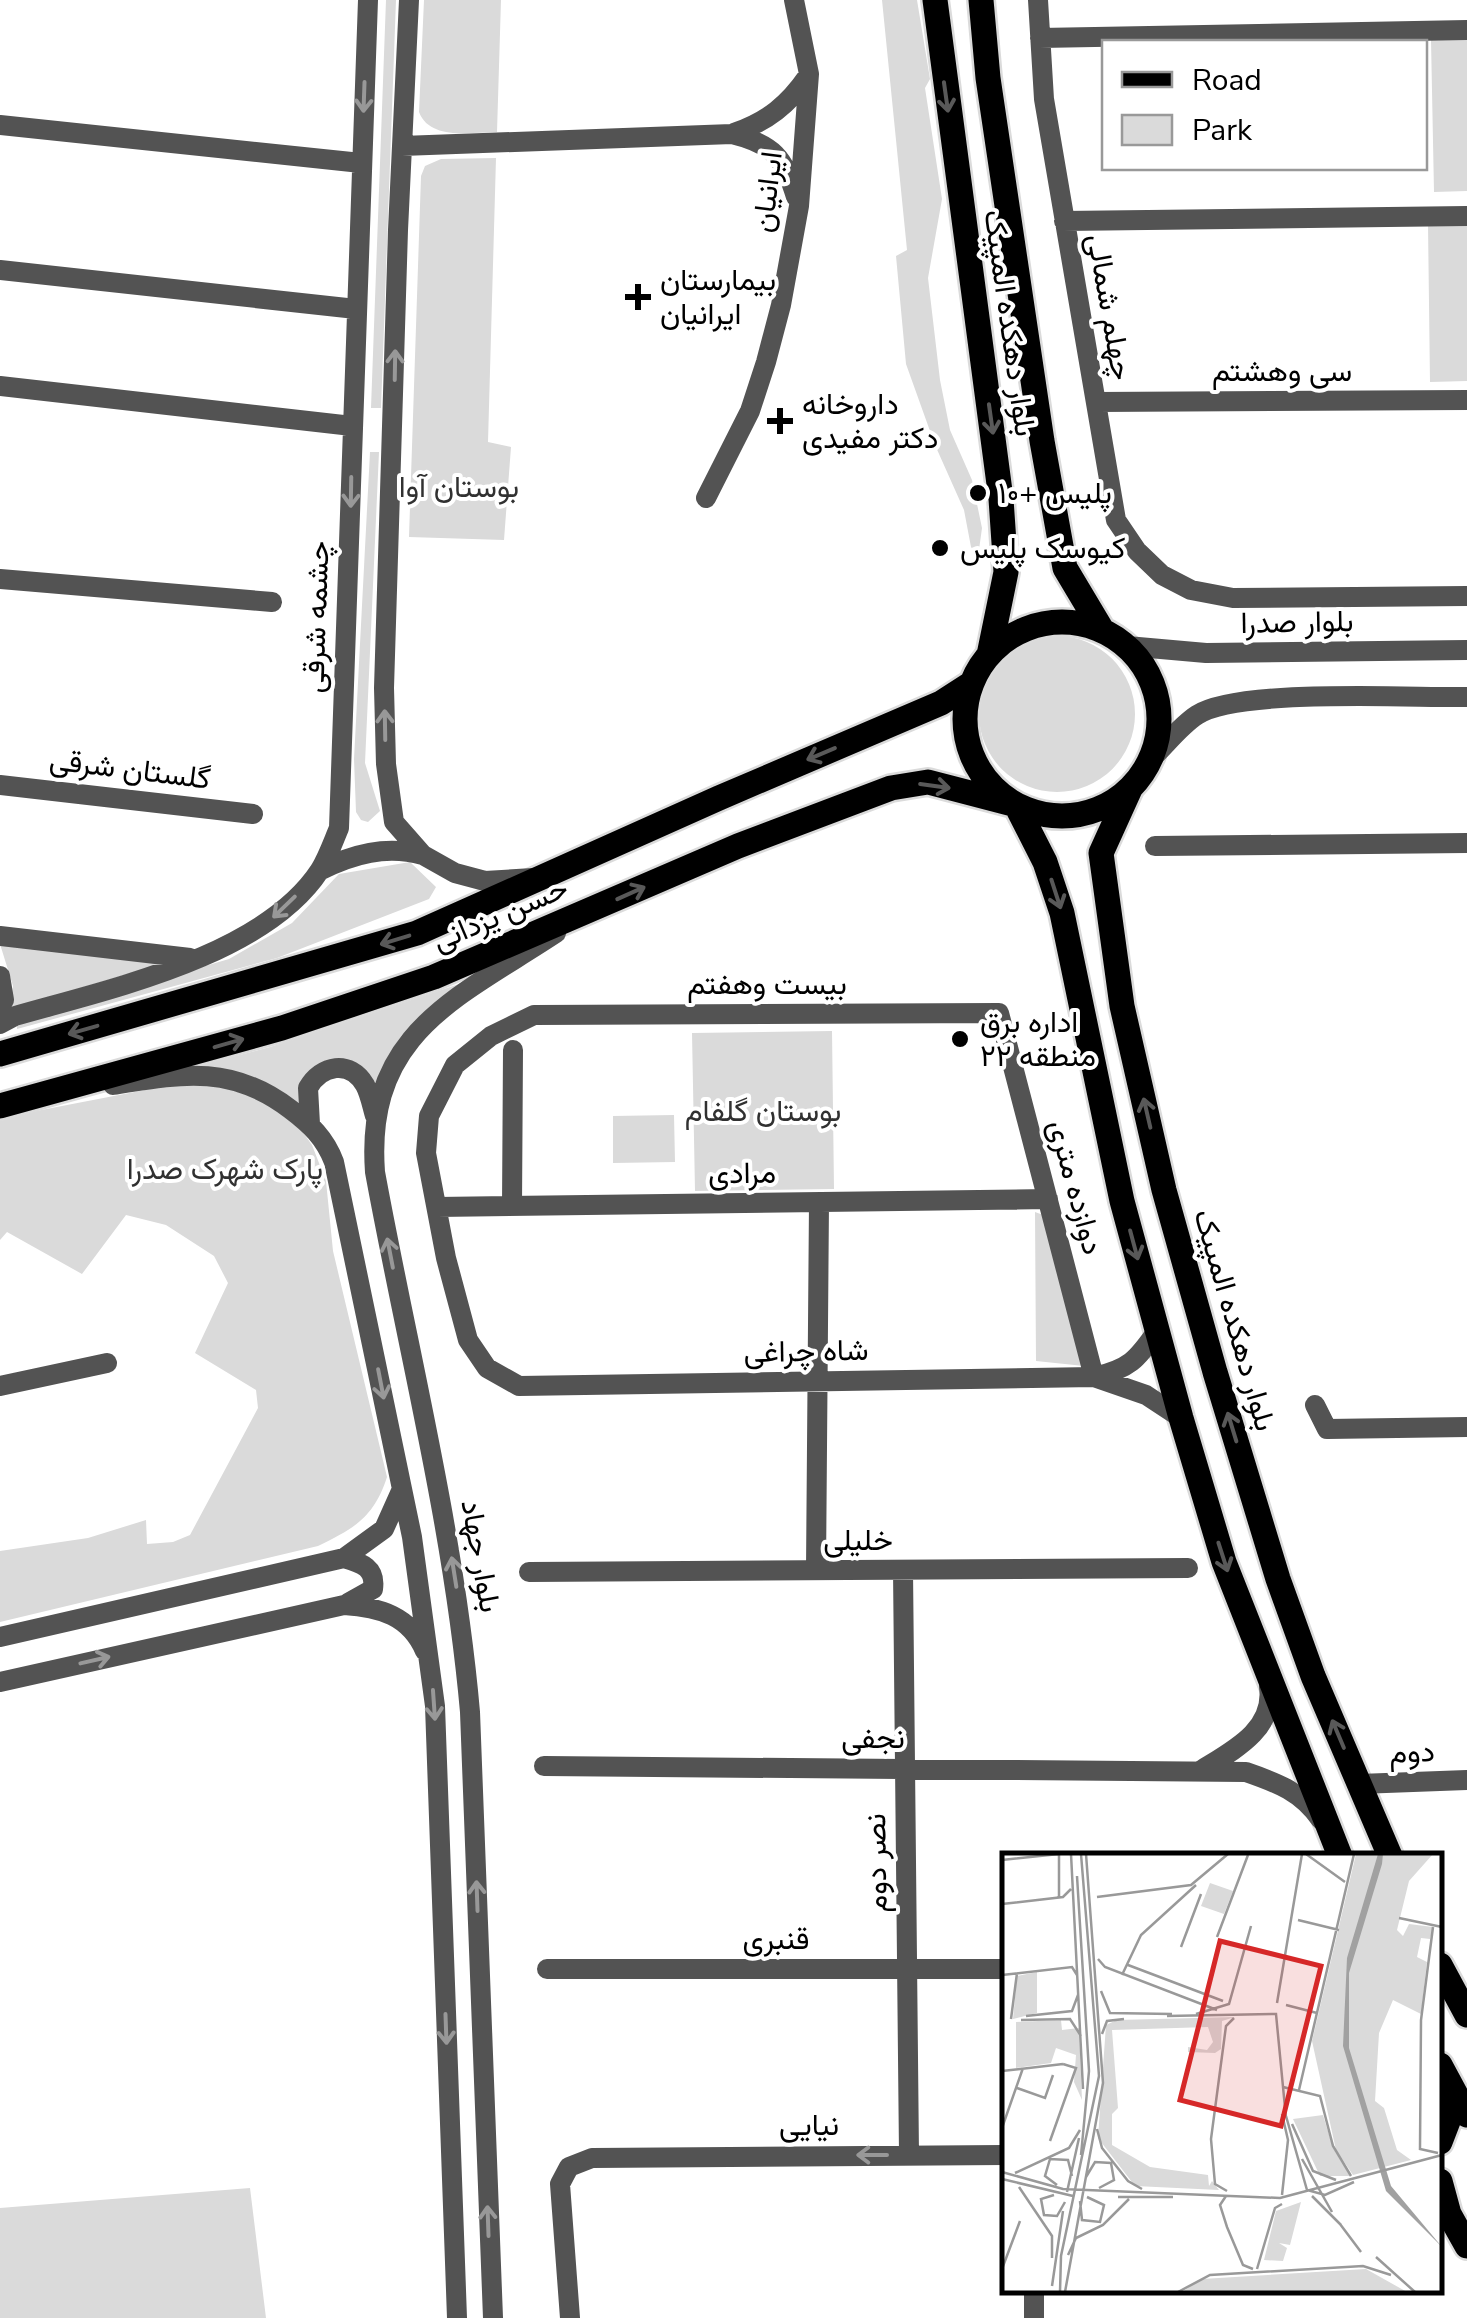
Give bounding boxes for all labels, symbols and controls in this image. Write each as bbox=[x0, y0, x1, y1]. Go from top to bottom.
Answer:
legend bbox=[1102, 40, 1427, 170]
text: Road bbox=[1192, 60, 1262, 101]
one-way arrow bbox=[937, 80, 956, 112]
one-way arrow bbox=[354, 81, 373, 113]
text: Park bbox=[1192, 110, 1253, 151]
street label: ایرانیان bbox=[742, 149, 793, 235]
street label: بلوار دهکده المپیک bbox=[973, 207, 1046, 439]
street label: چهلم شمالی bbox=[1076, 231, 1143, 384]
place label: بیمارستان ایرانیان bbox=[660, 260, 776, 335]
marker: بیمارستان ایرانیان bbox=[625, 284, 651, 310]
one-way arrow bbox=[386, 350, 405, 382]
street label: سی وهشتم bbox=[1212, 351, 1352, 392]
place label: داروخانه دکتر مفیدی bbox=[802, 384, 938, 459]
one-way arrow bbox=[982, 402, 1000, 434]
marker: داروخانه دکتر مفیدی bbox=[767, 408, 793, 434]
park label: بوستان آوا bbox=[399, 467, 519, 508]
place label: پلیس +۱۰ bbox=[998, 473, 1112, 514]
one-way arrow bbox=[341, 476, 360, 508]
marker: پلیس +۱۰ bbox=[967, 482, 989, 504]
place label: کیوسک پلیس bbox=[960, 528, 1126, 569]
marker: کیوسک پلیس bbox=[929, 537, 951, 559]
street label: چشمه شرقی bbox=[293, 540, 340, 694]
street label: بلوار صدرا bbox=[1240, 601, 1354, 644]
one-way arrow bbox=[375, 710, 394, 742]
street label: گلستان شرقی bbox=[47, 739, 213, 800]
one-way arrow bbox=[806, 746, 837, 764]
one-way arrow bbox=[918, 777, 951, 796]
street label: حسن یزدانی bbox=[426, 868, 574, 961]
one-way arrow bbox=[1048, 877, 1066, 909]
one-way arrow bbox=[615, 883, 646, 901]
one-way arrow bbox=[273, 895, 297, 919]
one-way arrow bbox=[380, 932, 411, 950]
street label: بیست وهفتم bbox=[687, 964, 847, 1005]
place label: اداره برق منطقه ۲۲ bbox=[980, 1002, 1096, 1077]
one-way arrow bbox=[67, 1022, 99, 1041]
marker: اداره برق منطقه ۲۲ bbox=[949, 1028, 971, 1050]
one-way arrow bbox=[213, 1032, 244, 1051]
park label: بوستان گلفام bbox=[685, 1091, 841, 1132]
one-way arrow bbox=[1137, 1098, 1155, 1130]
street label: دوازده متری bbox=[1038, 1115, 1113, 1259]
park label: پارک شهرک صدرا bbox=[127, 1149, 323, 1190]
street label: مرادی bbox=[708, 1152, 776, 1195]
street label: بلوار دهکده المپیک bbox=[1183, 1205, 1286, 1436]
one-way arrow bbox=[1125, 1229, 1144, 1260]
one-way arrow bbox=[380, 1238, 399, 1270]
street label: شاه چراغی bbox=[743, 1330, 869, 1373]
one-way arrow bbox=[372, 1368, 391, 1400]
one-way arrow bbox=[1221, 1412, 1239, 1443]
street label: بلوار جهاد bbox=[450, 1496, 511, 1616]
street label: خلیلی bbox=[823, 1520, 893, 1561]
one-way arrow bbox=[1216, 1541, 1234, 1573]
one-way arrow bbox=[444, 1556, 463, 1589]
one-way arrow bbox=[78, 1650, 110, 1669]
one-way arrow bbox=[425, 1688, 444, 1720]
street label: نجفی bbox=[841, 1718, 905, 1759]
one-way arrow bbox=[1327, 1719, 1345, 1750]
street label: دوم bbox=[1389, 1731, 1435, 1774]
street label: نصر دوم bbox=[855, 1813, 898, 1913]
inset map bbox=[1002, 1853, 1442, 2293]
one-way arrow bbox=[467, 1880, 486, 1912]
street label: قنبری bbox=[743, 1919, 809, 1960]
one-way arrow bbox=[437, 2013, 456, 2045]
street label: نیایی bbox=[779, 2105, 839, 2146]
one-way arrow bbox=[857, 2146, 890, 2164]
one-way arrow bbox=[479, 2205, 498, 2237]

